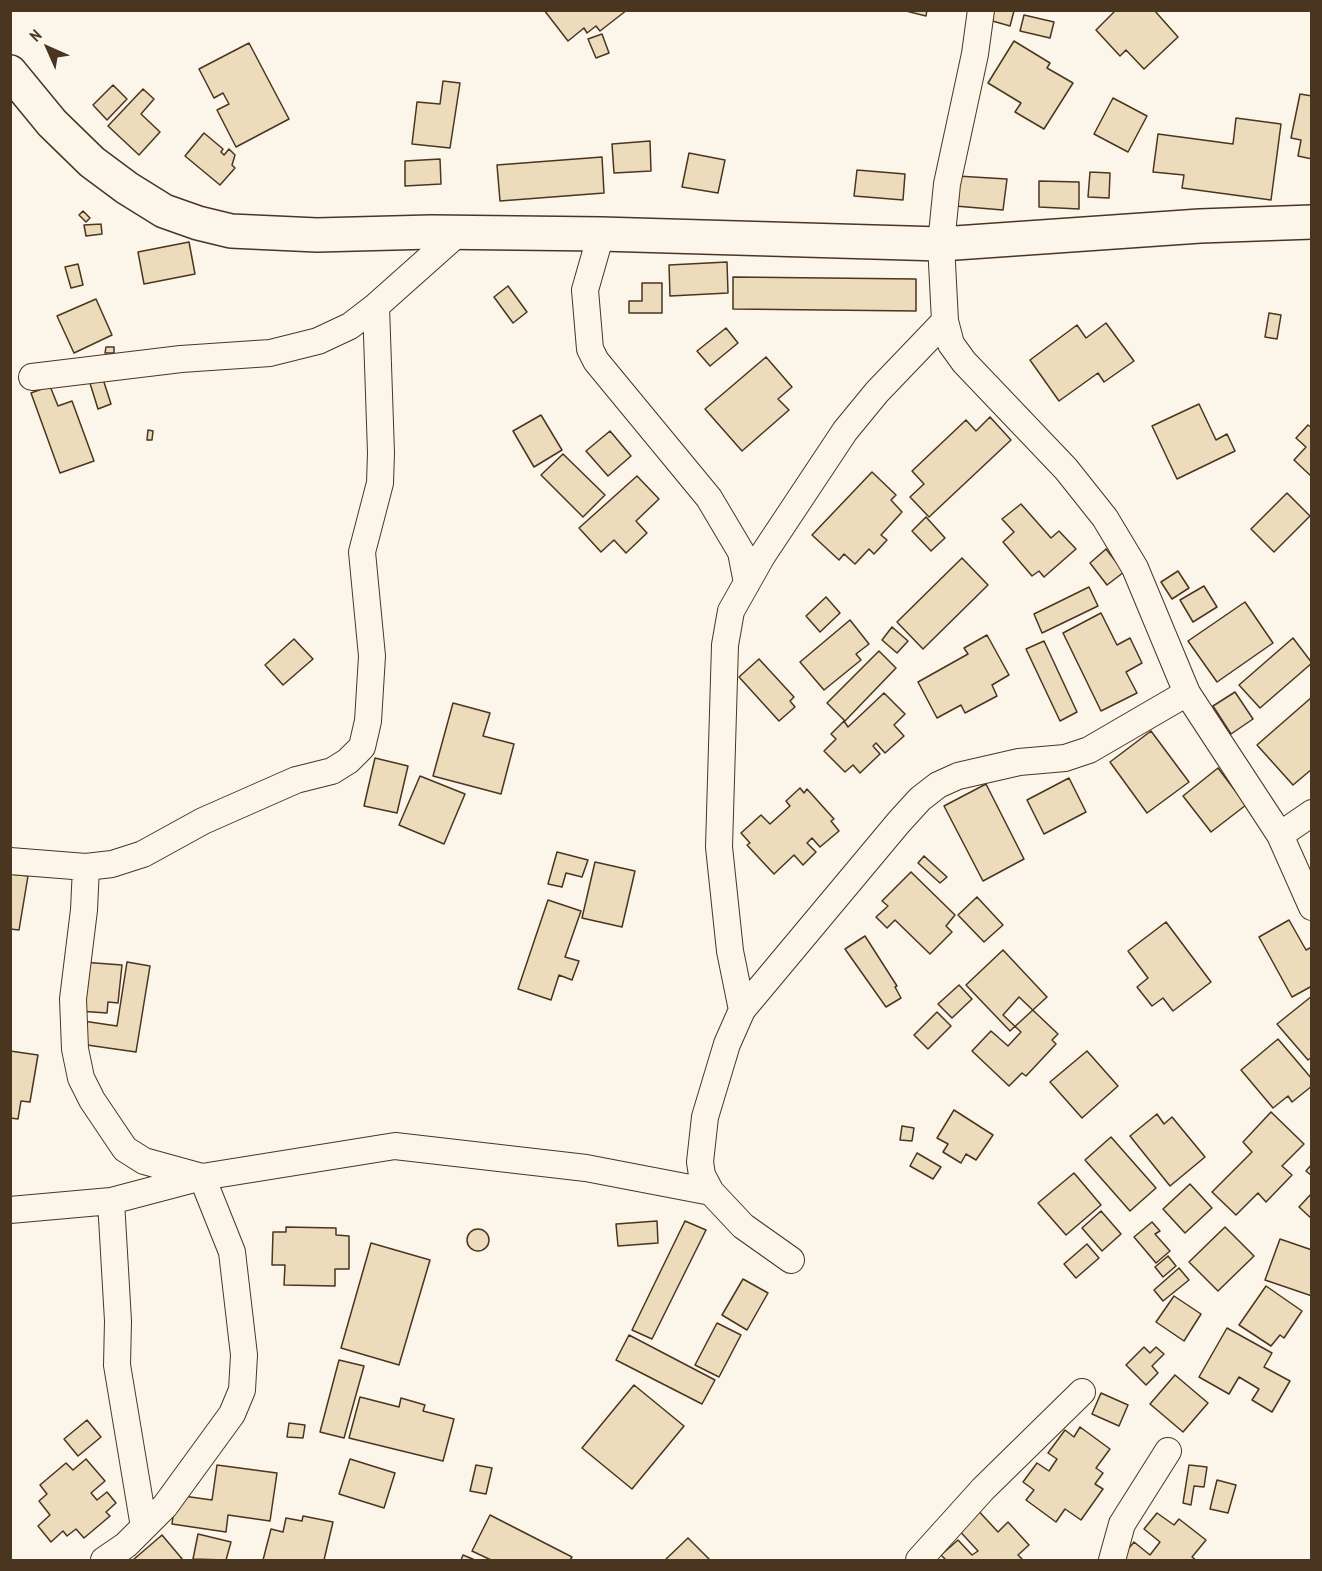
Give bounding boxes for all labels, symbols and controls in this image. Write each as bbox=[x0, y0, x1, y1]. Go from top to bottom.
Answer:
north arrow bbox=[18, 18, 78, 78]
text: N bbox=[25, 25, 45, 45]

